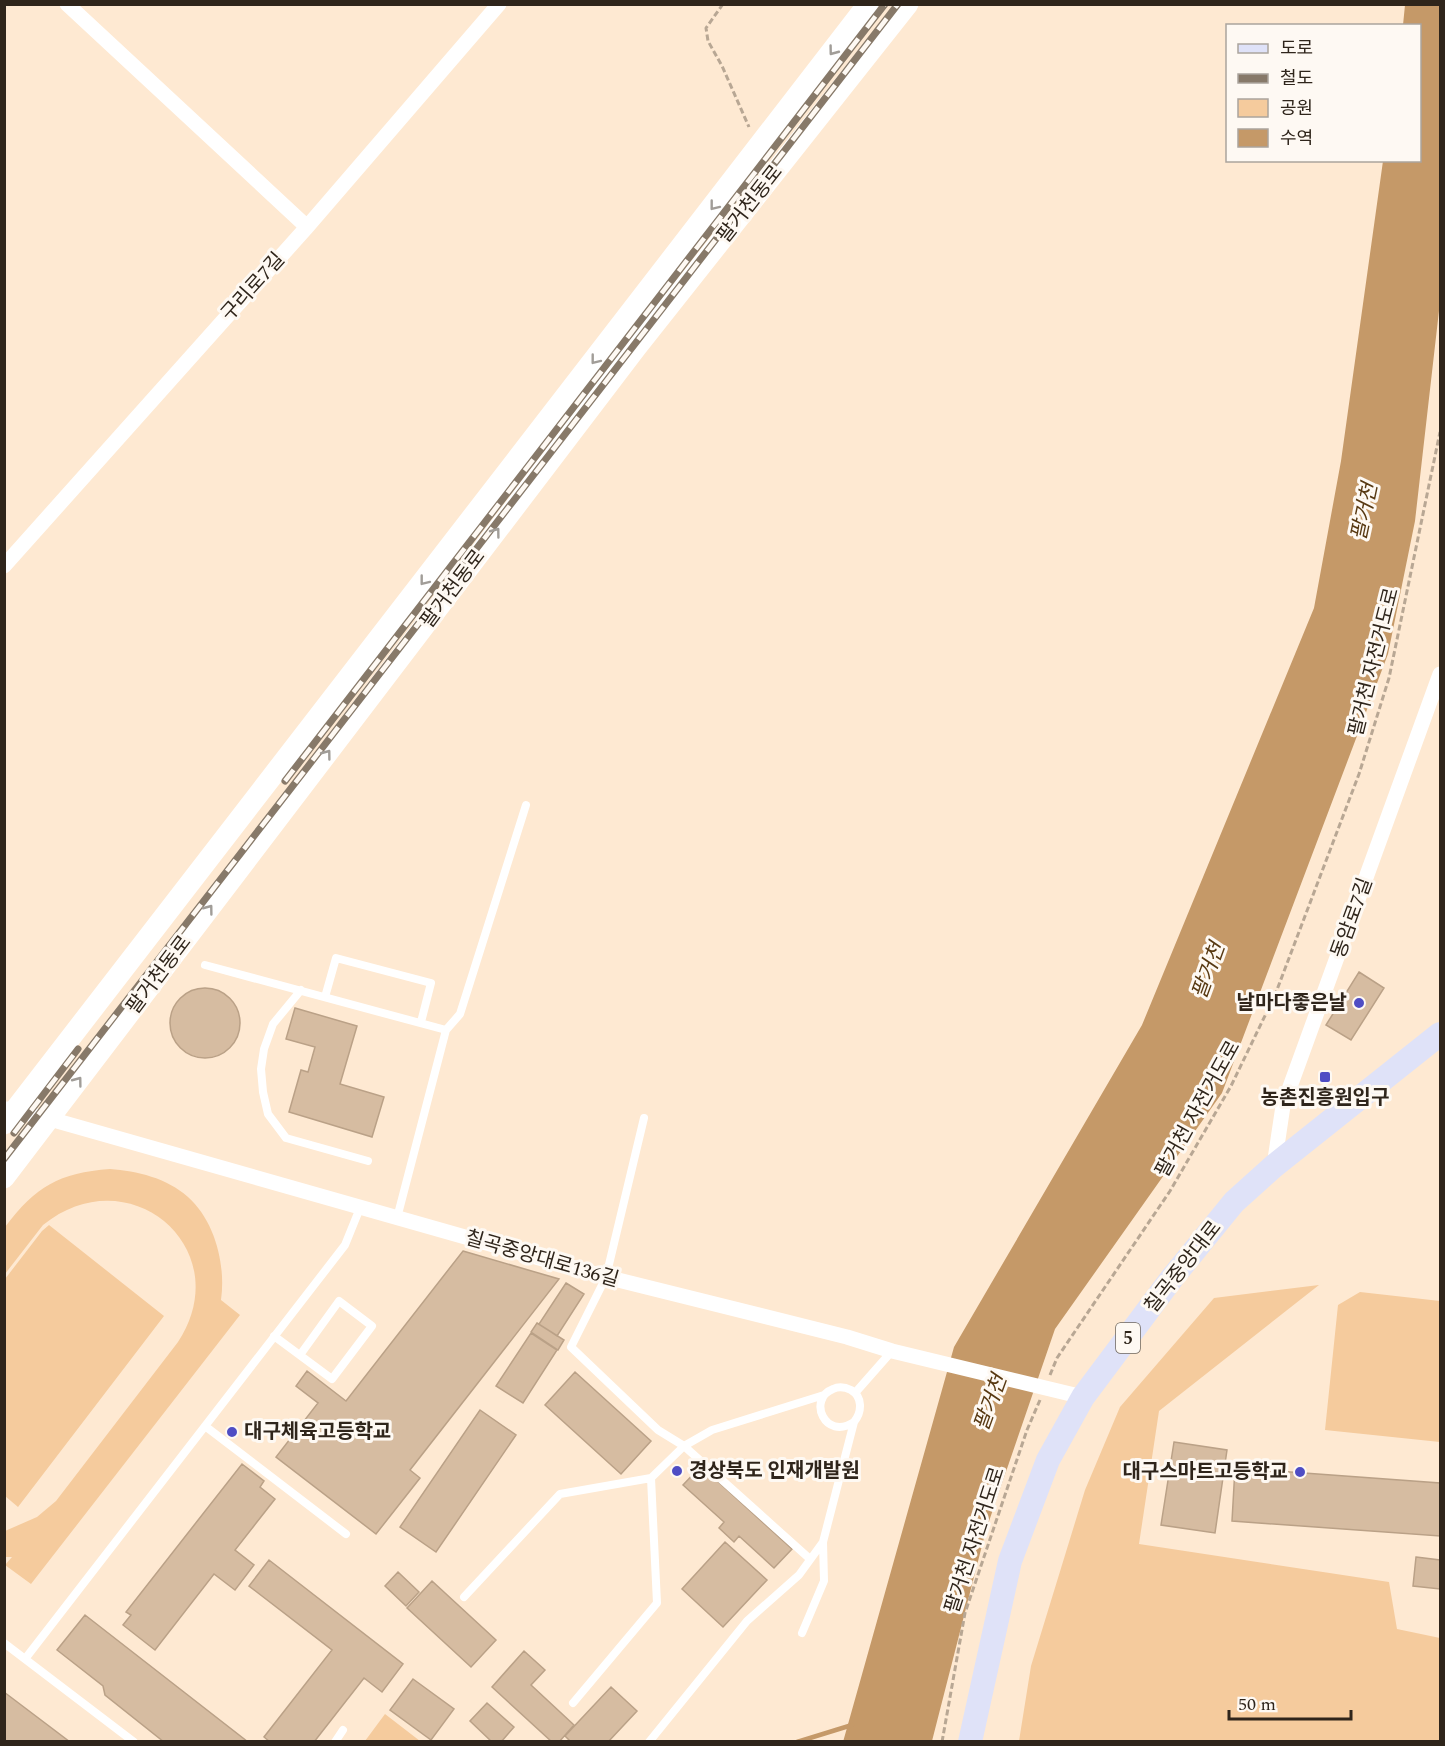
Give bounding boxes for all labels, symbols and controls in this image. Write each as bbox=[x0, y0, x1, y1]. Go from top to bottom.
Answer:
legend bbox=[1226, 24, 1421, 162]
text: 도로 bbox=[1280, 35, 1313, 62]
one-way arrow bbox=[829, 45, 840, 56]
text: 철도 bbox=[1280, 65, 1313, 92]
text: 공원 bbox=[1280, 95, 1313, 122]
text: 수역 bbox=[1280, 125, 1313, 152]
street label: 팔거천동로 bbox=[710, 159, 790, 249]
one-way arrow bbox=[711, 199, 722, 210]
street label: 구리로7길 bbox=[214, 246, 292, 328]
one-way arrow bbox=[591, 354, 602, 365]
water label: 팔거천 bbox=[1343, 478, 1387, 544]
one-way arrow bbox=[489, 528, 500, 539]
street label: 팔거천동로 bbox=[413, 543, 493, 635]
one-way arrow bbox=[421, 574, 432, 585]
street label: 팔거천 자전거도로 bbox=[1341, 585, 1407, 739]
one-way arrow bbox=[320, 750, 331, 761]
street label: 동암로7길 bbox=[1324, 874, 1380, 962]
one-way arrow bbox=[202, 905, 213, 916]
street label: 팔거천동로 bbox=[119, 929, 199, 1021]
water label: 팔거천 bbox=[1184, 936, 1235, 1004]
place label: 날마다좋은날 bbox=[1237, 988, 1347, 1018]
marker: 날마다좋은날 bbox=[1352, 996, 1366, 1010]
street label: 팔거천 자전거도로 bbox=[1148, 1035, 1248, 1183]
marker: 농촌진흥원입구 bbox=[1318, 1070, 1332, 1084]
one-way arrow bbox=[71, 1077, 82, 1088]
place label: 농촌진흥원입구 bbox=[1261, 1083, 1389, 1113]
street label: 칠곡중앙대로 bbox=[1137, 1214, 1229, 1320]
street label: 칠곡중앙대로136길 bbox=[462, 1223, 622, 1295]
road number: 5 bbox=[1116, 1323, 1140, 1353]
water label: 팔거천 bbox=[966, 1368, 1017, 1436]
place label: 대구체육고등학교 bbox=[244, 1417, 391, 1447]
marker: 대구체육고등학교 bbox=[225, 1425, 239, 1439]
place label: 경상북도 인재개발원 bbox=[689, 1456, 860, 1486]
place label: 대구스마트고등학교 bbox=[1122, 1457, 1288, 1487]
street label: 팔거천 자전거도로 bbox=[937, 1463, 1013, 1617]
marker: 경상북도 인재개발원 bbox=[670, 1464, 684, 1478]
marker: 대구스마트고등학교 bbox=[1293, 1465, 1307, 1479]
scale bar bbox=[1229, 1683, 1350, 1721]
text: 50 m bbox=[1238, 1691, 1276, 1718]

